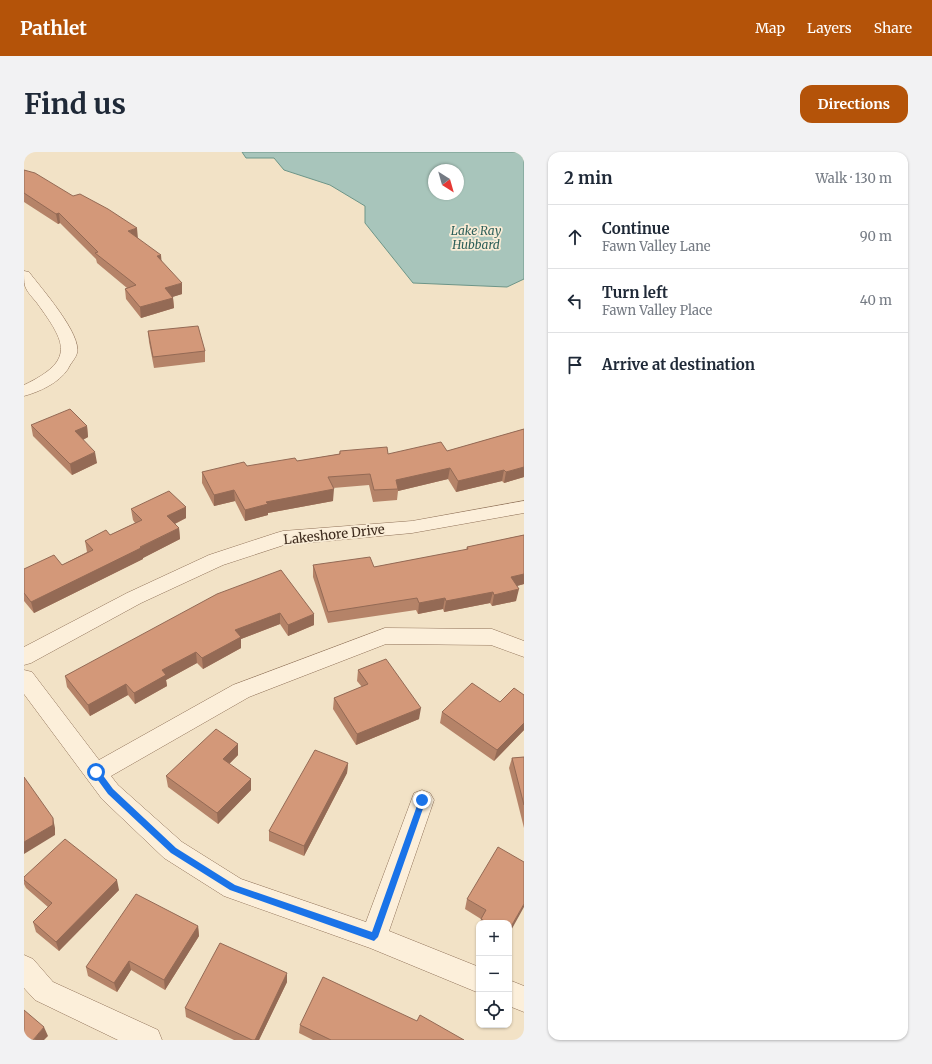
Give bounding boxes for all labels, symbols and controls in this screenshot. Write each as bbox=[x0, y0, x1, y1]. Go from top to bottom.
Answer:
text: Pathlet bbox=[20, 16, 87, 40]
text: Map bbox=[755, 19, 785, 37]
text: Layers bbox=[807, 19, 852, 37]
text: Share bbox=[874, 19, 912, 37]
button: Directions bbox=[800, 85, 908, 123]
text: Find us bbox=[24, 86, 126, 122]
north arrow bbox=[428, 164, 464, 200]
text: 2 min bbox=[564, 167, 612, 189]
text: Walk · 130 m bbox=[815, 170, 892, 187]
text: Continue bbox=[602, 219, 670, 238]
water label: Lake Ray Hubbard bbox=[451, 223, 502, 252]
icon: ahead bbox=[564, 226, 586, 248]
text: 90 m bbox=[860, 228, 892, 245]
text: Fawn Valley Lane bbox=[602, 238, 711, 255]
text: Turn left bbox=[602, 283, 668, 302]
icon: left bbox=[564, 290, 586, 312]
text: 40 m bbox=[860, 292, 892, 309]
text: Fawn Valley Place bbox=[602, 302, 712, 319]
icon: arrive bbox=[564, 354, 586, 376]
text: Arrive at destination bbox=[602, 355, 755, 374]
street label: Lakeshore Drive bbox=[283, 521, 386, 548]
route start bbox=[87, 763, 105, 781]
route end bbox=[413, 791, 431, 809]
map controls bbox=[476, 920, 512, 1028]
button: + bbox=[476, 920, 512, 956]
button: − bbox=[476, 956, 512, 992]
button: locate bbox=[476, 992, 512, 1028]

